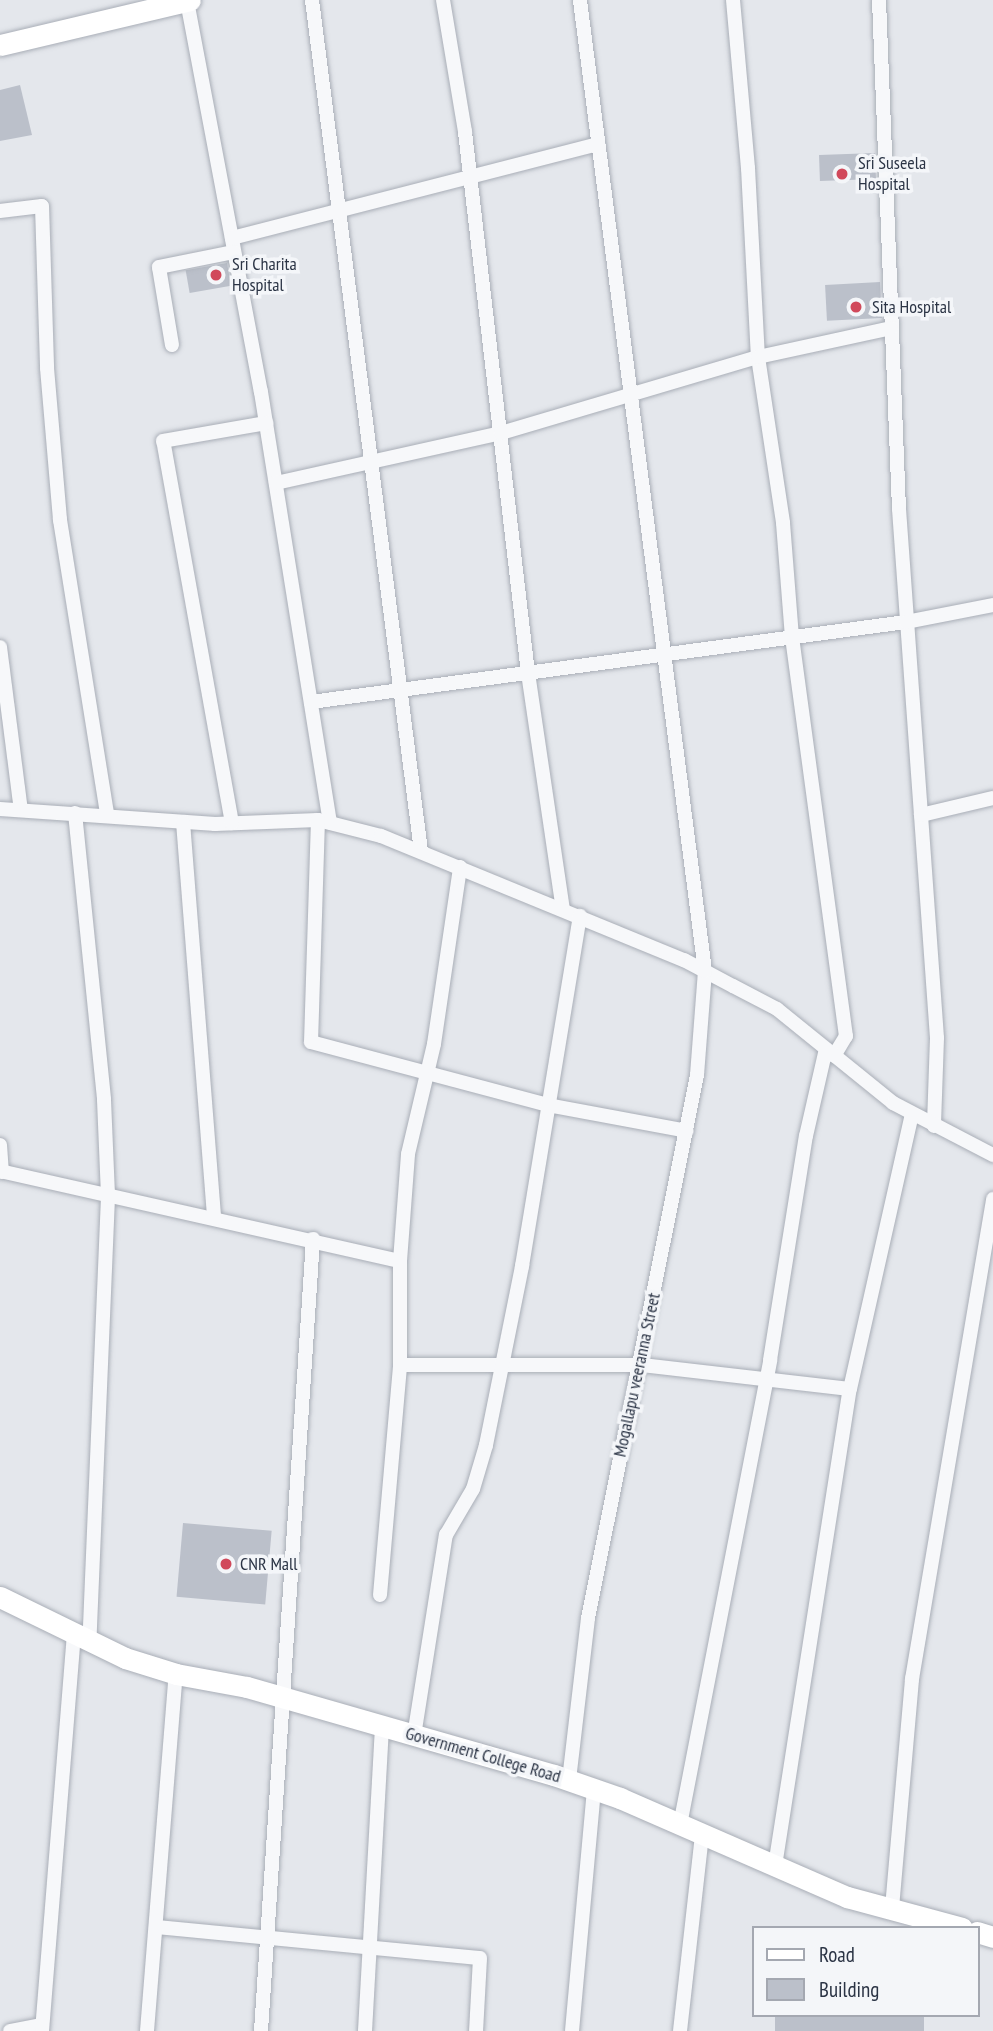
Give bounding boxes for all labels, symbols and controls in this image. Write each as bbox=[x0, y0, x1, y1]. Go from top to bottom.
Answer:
place label: Sri Suseela Hospital bbox=[858, 153, 926, 196]
marker: Sri Suseela Hospital bbox=[832, 164, 852, 184]
place label: Sri Charita Hospital bbox=[232, 254, 297, 296]
marker: Sri Charita Hospital bbox=[206, 265, 226, 285]
place label: Sita Hospital bbox=[872, 296, 951, 318]
marker: Sita Hospital bbox=[846, 297, 866, 317]
street label: Mogallapu veeranna Street bbox=[609, 1291, 665, 1459]
place label: CNR Mall bbox=[240, 1553, 297, 1575]
marker: CNR Mall bbox=[218, 1556, 234, 1572]
street label: Government College Road bbox=[403, 1723, 563, 1787]
legend bbox=[752, 1926, 979, 2017]
text: Road bbox=[819, 1941, 855, 1968]
text: Building bbox=[819, 1976, 879, 2003]

